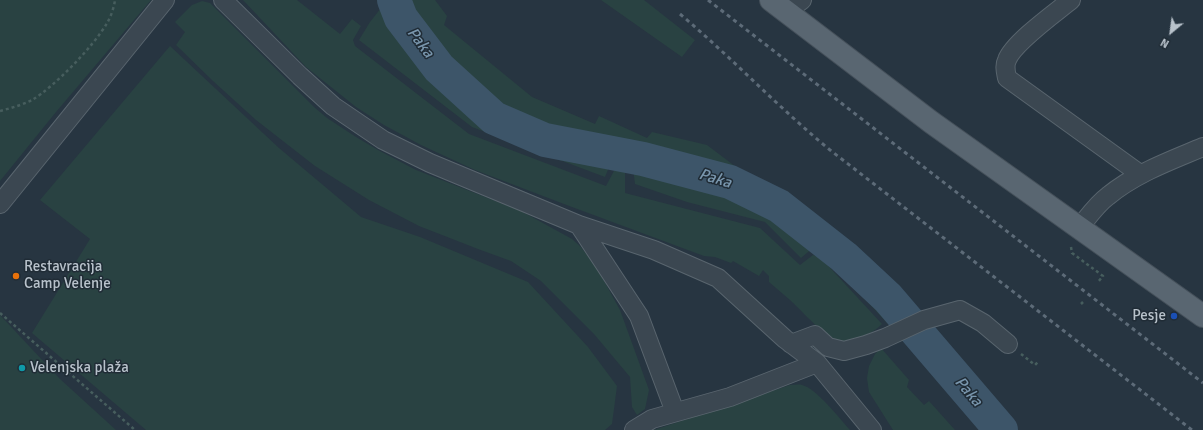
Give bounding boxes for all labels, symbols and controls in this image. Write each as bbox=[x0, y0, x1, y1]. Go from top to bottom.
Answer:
north arrow bbox=[1151, 12, 1191, 52]
water label: Paka bbox=[402, 24, 438, 62]
text: N bbox=[1158, 35, 1171, 50]
water label: Paka bbox=[696, 165, 734, 193]
place label: Restavracija Camp Velenje bbox=[24, 258, 111, 293]
marker: Restavracija Camp Velenje bbox=[11, 271, 21, 281]
place label: Pesje bbox=[1132, 307, 1166, 325]
marker: Pesje bbox=[1169, 311, 1179, 321]
place label: Velenjska plaža bbox=[30, 359, 129, 377]
marker: Velenjska plaža bbox=[17, 363, 27, 373]
water label: Paka bbox=[950, 373, 986, 411]

